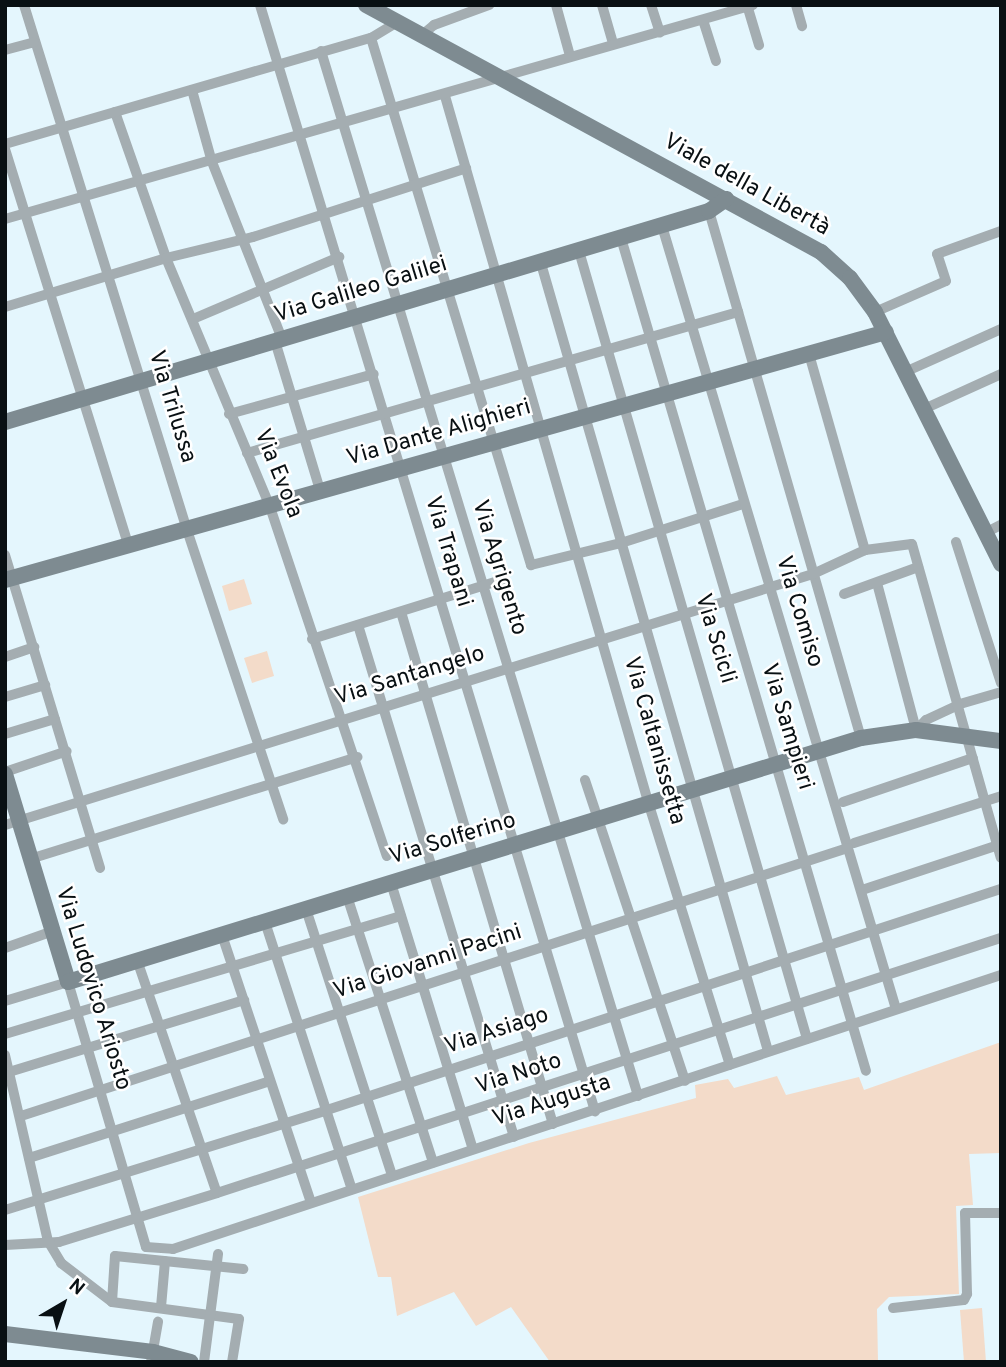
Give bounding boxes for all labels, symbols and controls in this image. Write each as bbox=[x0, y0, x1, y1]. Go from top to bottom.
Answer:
street label: Viale della Libertà bbox=[658, 129, 834, 243]
street label: Via Galileo Galilei bbox=[271, 252, 451, 330]
street label: Via Trilussa bbox=[141, 347, 201, 467]
street label: Via Dante Alighieri bbox=[343, 394, 535, 474]
street label: Via Evola bbox=[247, 425, 307, 523]
street label: Via Trapani bbox=[417, 493, 477, 611]
street label: Via Agrigento bbox=[464, 497, 532, 639]
street label: Via Comiso bbox=[768, 553, 828, 671]
street label: Via Scicli bbox=[687, 591, 741, 687]
street label: Via Santangelo bbox=[332, 641, 488, 713]
street label: Via Caltanissetta bbox=[616, 654, 690, 828]
street label: Via Sampieri bbox=[754, 661, 818, 793]
street label: Via Solferino bbox=[386, 808, 520, 872]
street label: Via Ludovico Ariosto bbox=[48, 884, 136, 1094]
street label: Via Giovanni Pacini bbox=[330, 920, 526, 1006]
street label: Via Asiago bbox=[441, 1002, 553, 1062]
street label: Via Noto bbox=[473, 1048, 565, 1102]
street label: Via Augusta bbox=[489, 1070, 615, 1134]
north arrow bbox=[28, 1269, 98, 1339]
text: N bbox=[63, 1274, 89, 1301]

